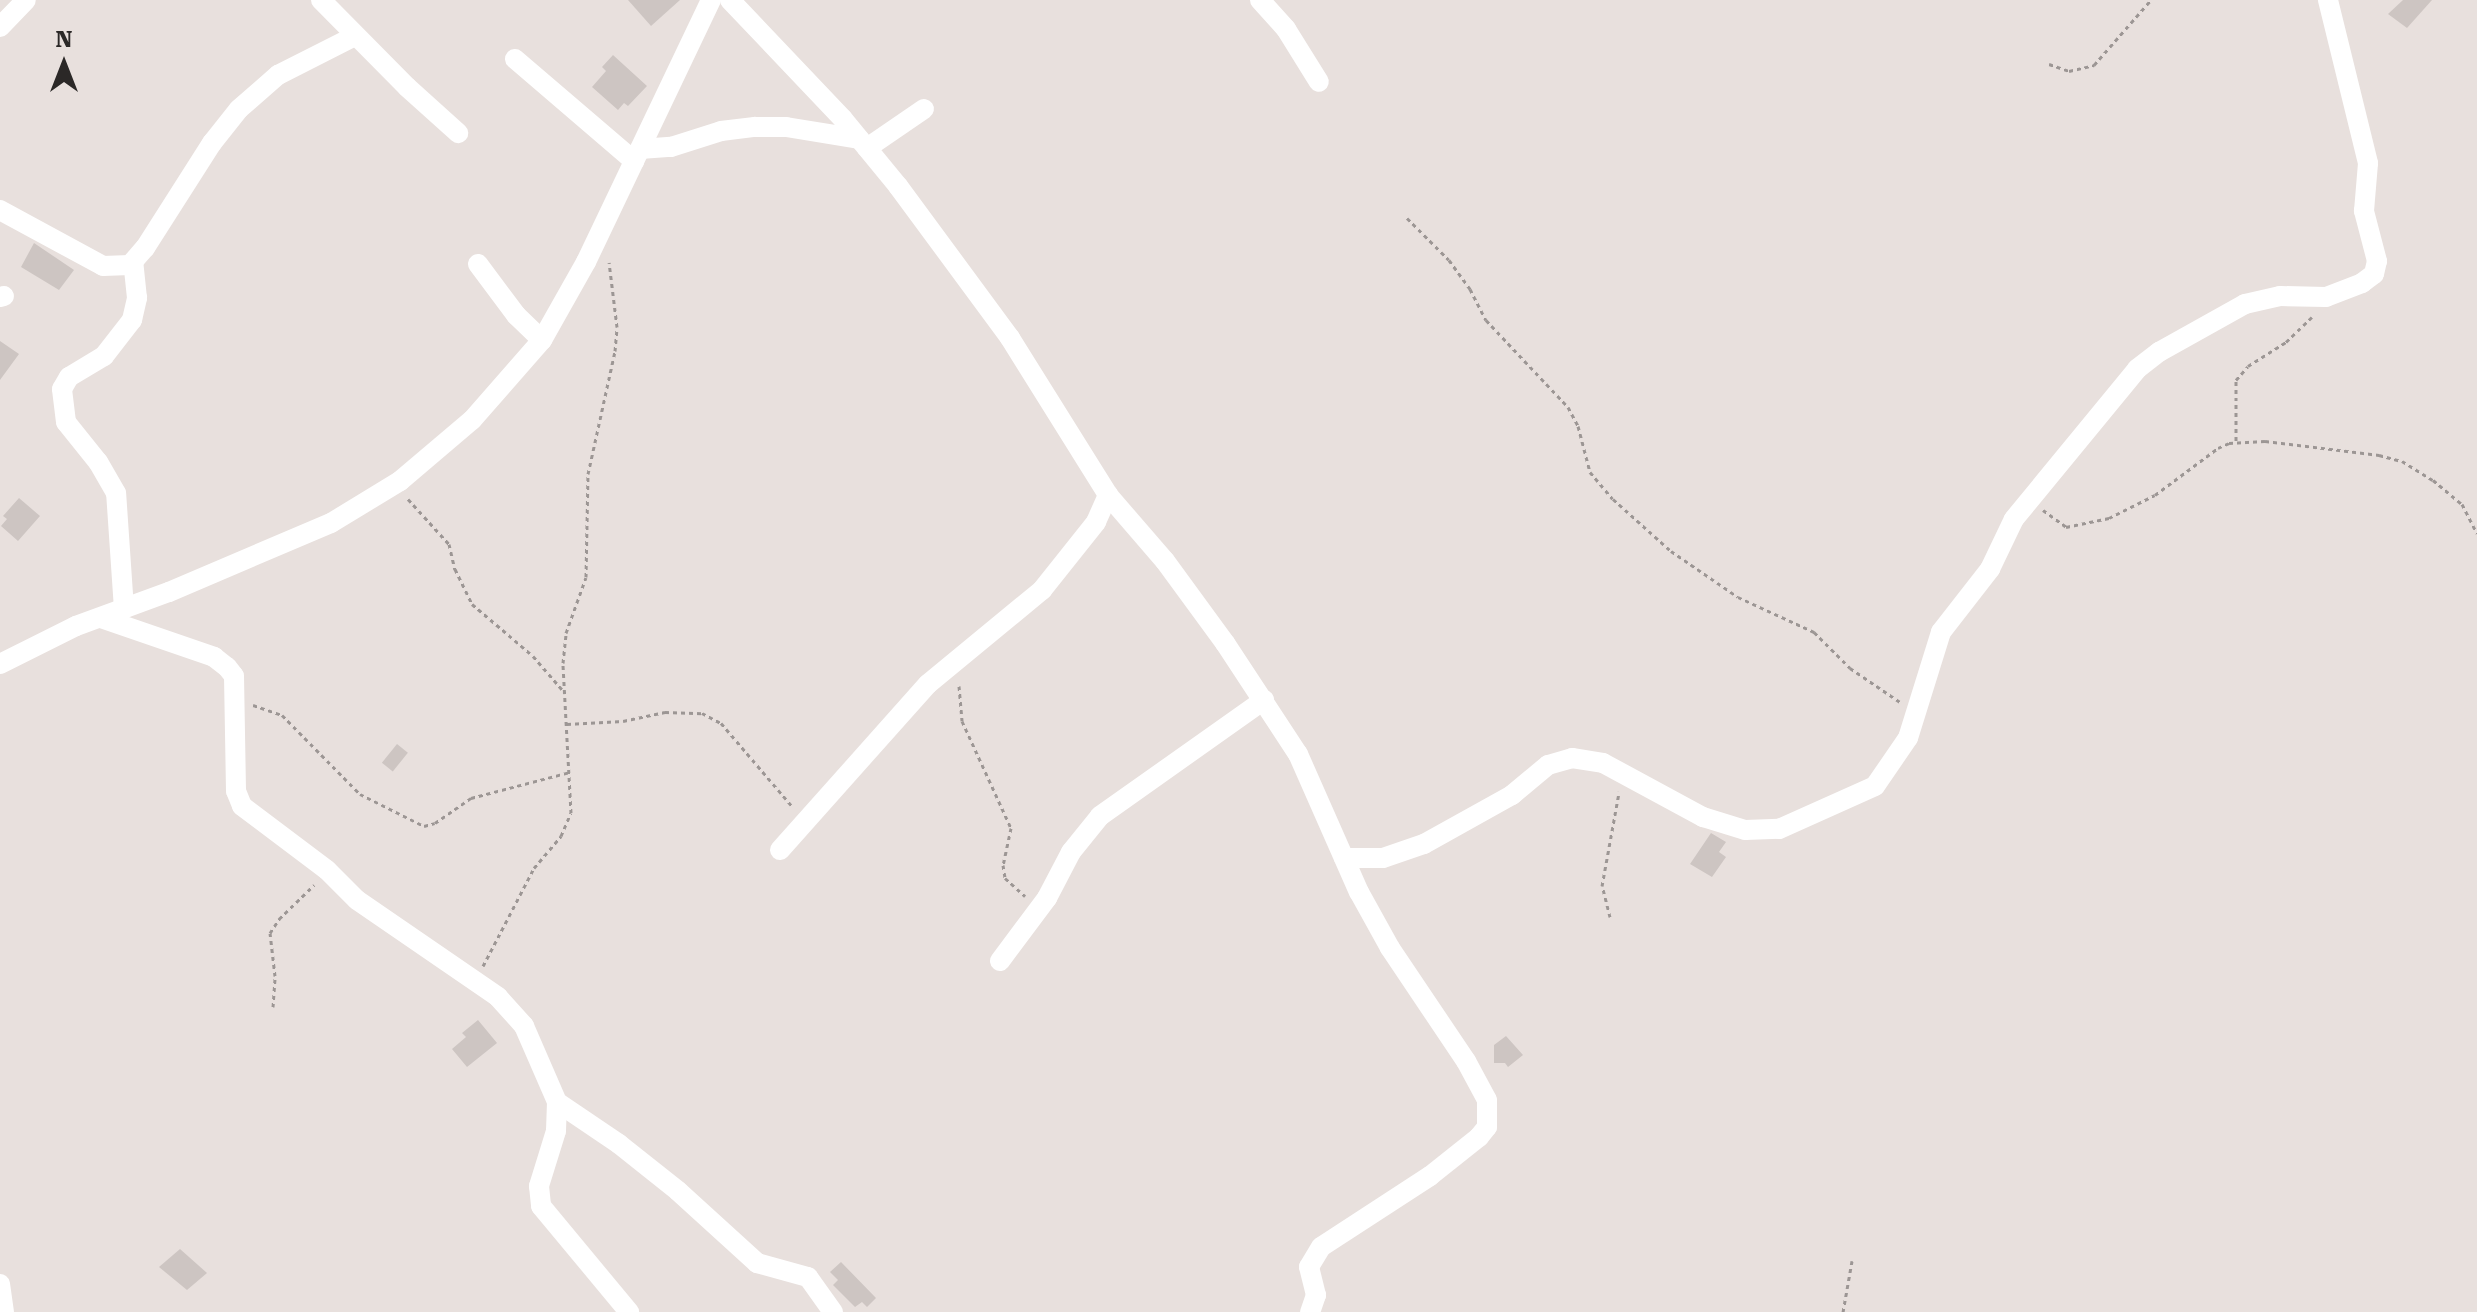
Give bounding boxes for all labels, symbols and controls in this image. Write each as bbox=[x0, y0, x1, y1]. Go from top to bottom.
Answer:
north arrow bbox=[24, 24, 104, 104]
text: N bbox=[56, 27, 72, 52]

